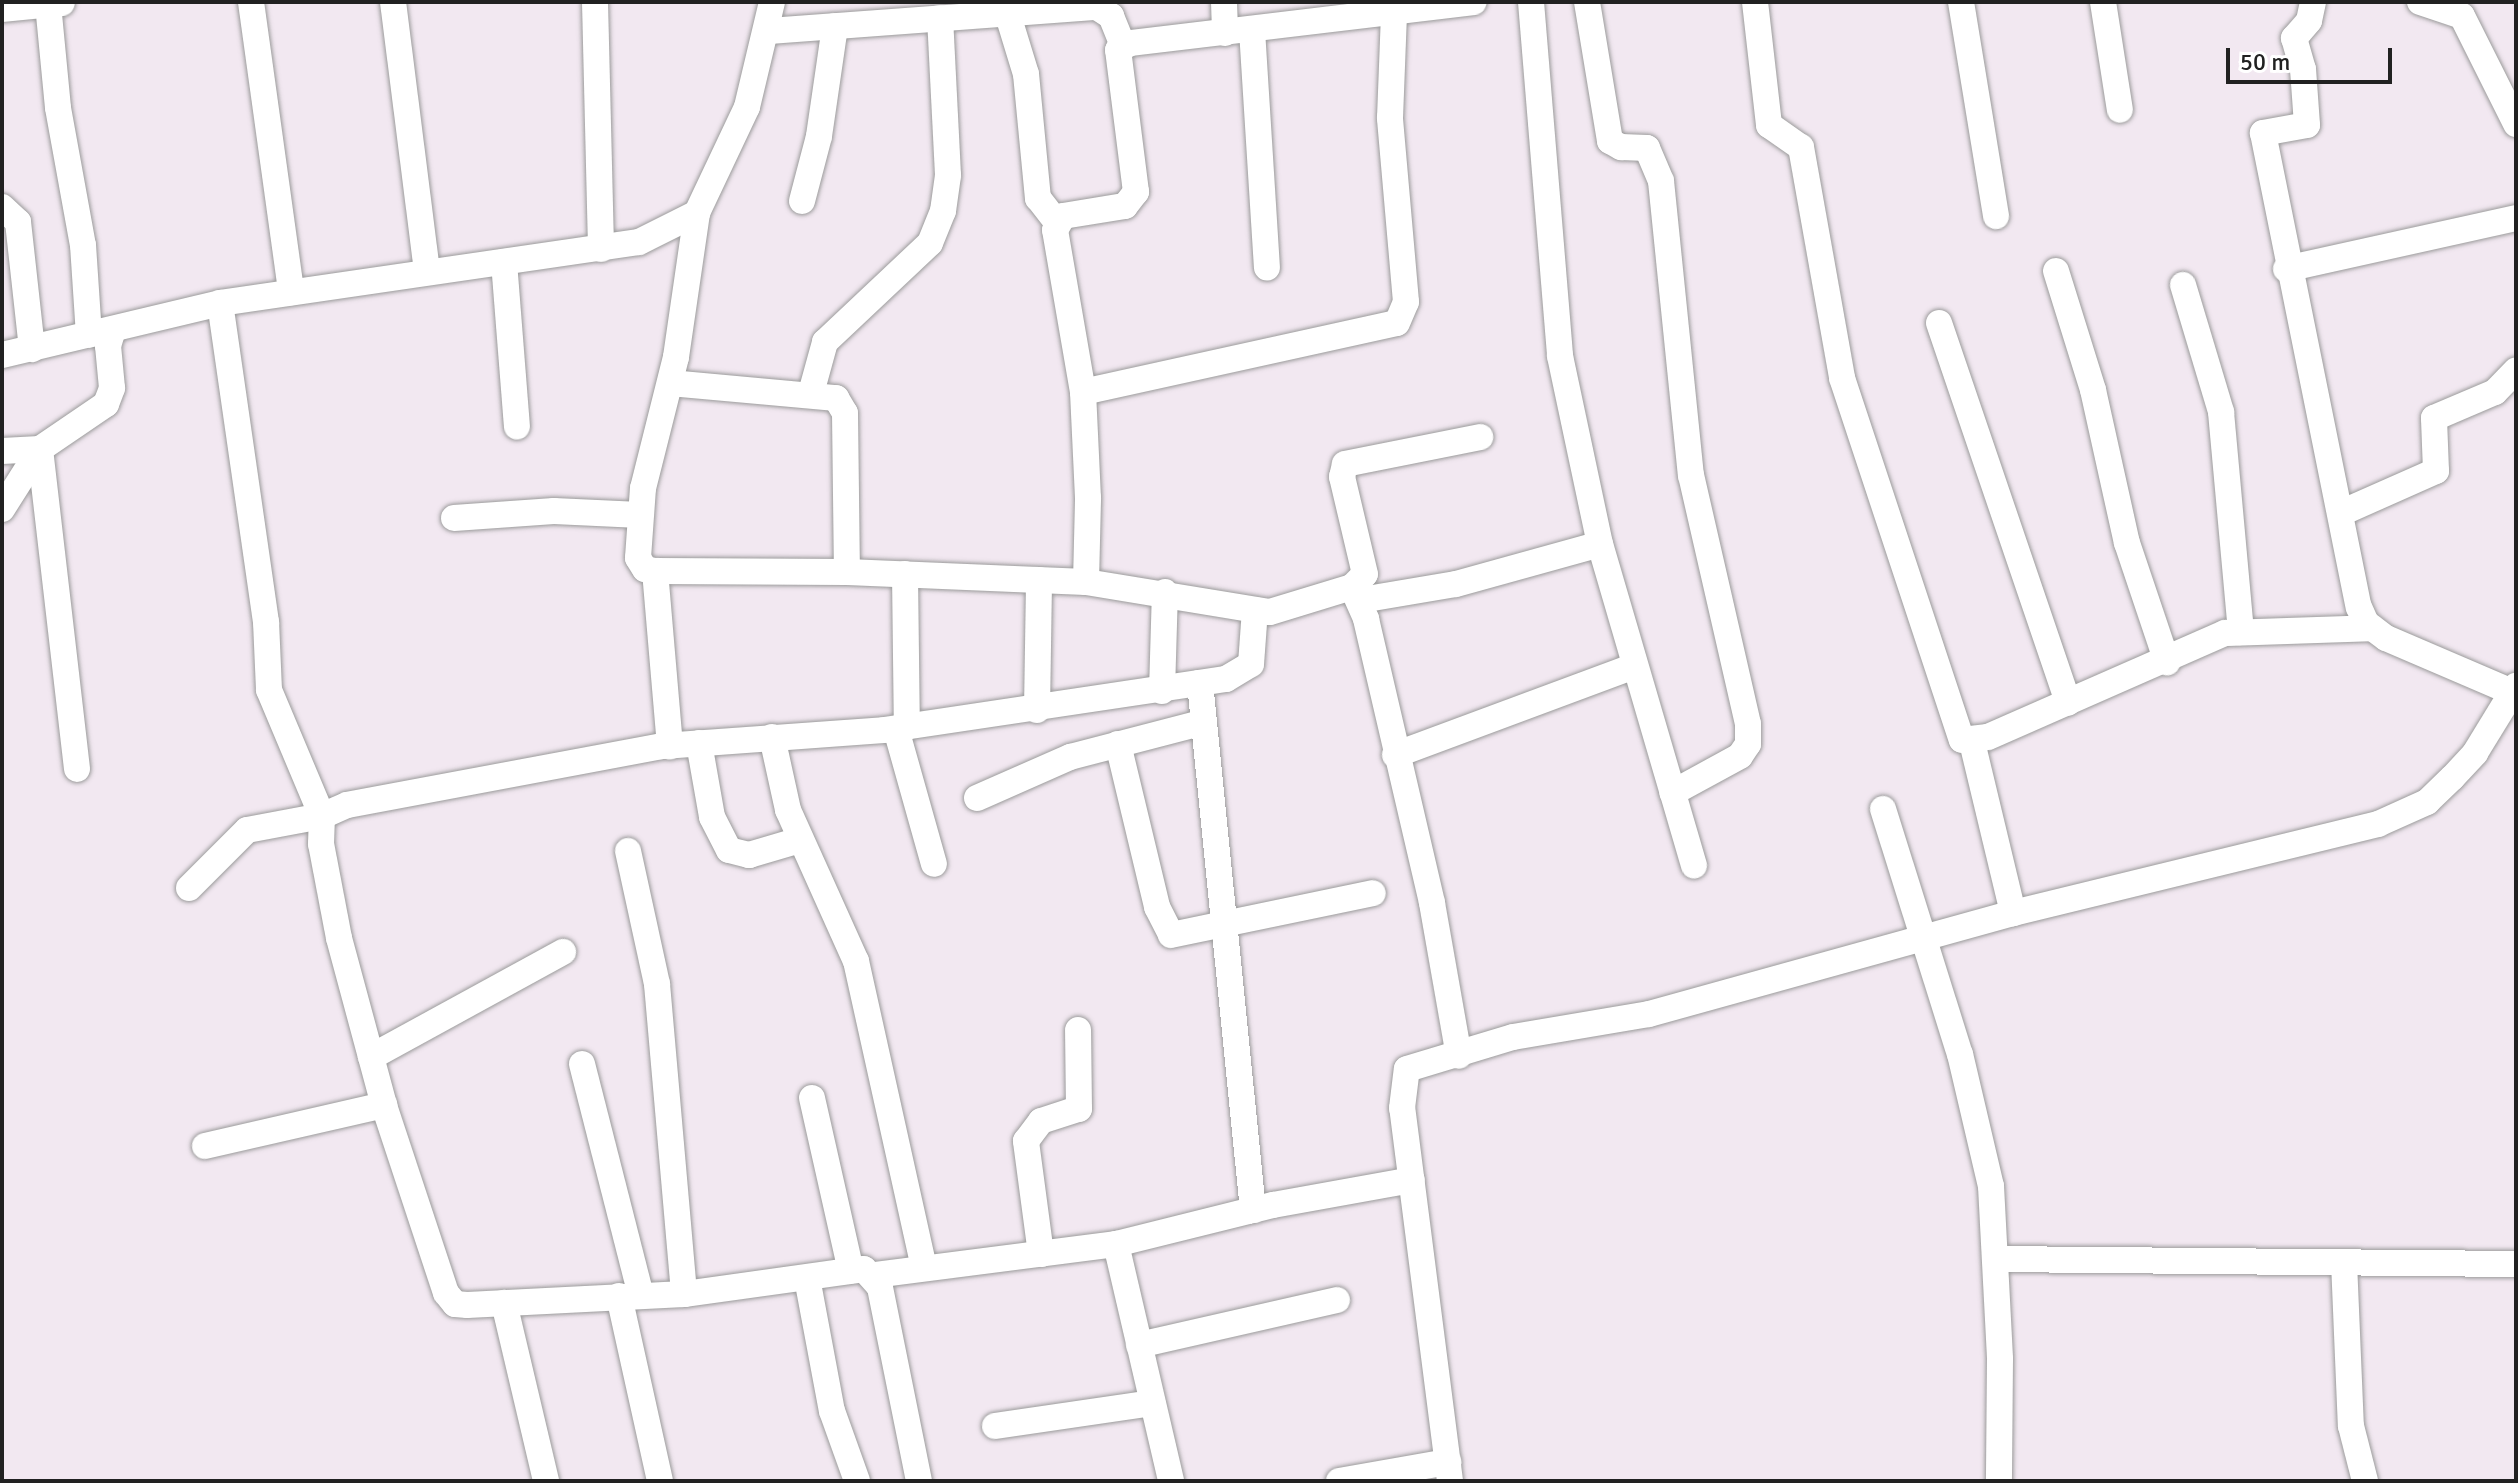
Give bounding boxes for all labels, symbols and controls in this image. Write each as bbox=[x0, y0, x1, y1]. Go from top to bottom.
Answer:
scale bar bbox=[2230, 32, 2396, 82]
text: 50 m bbox=[2240, 47, 2290, 77]

